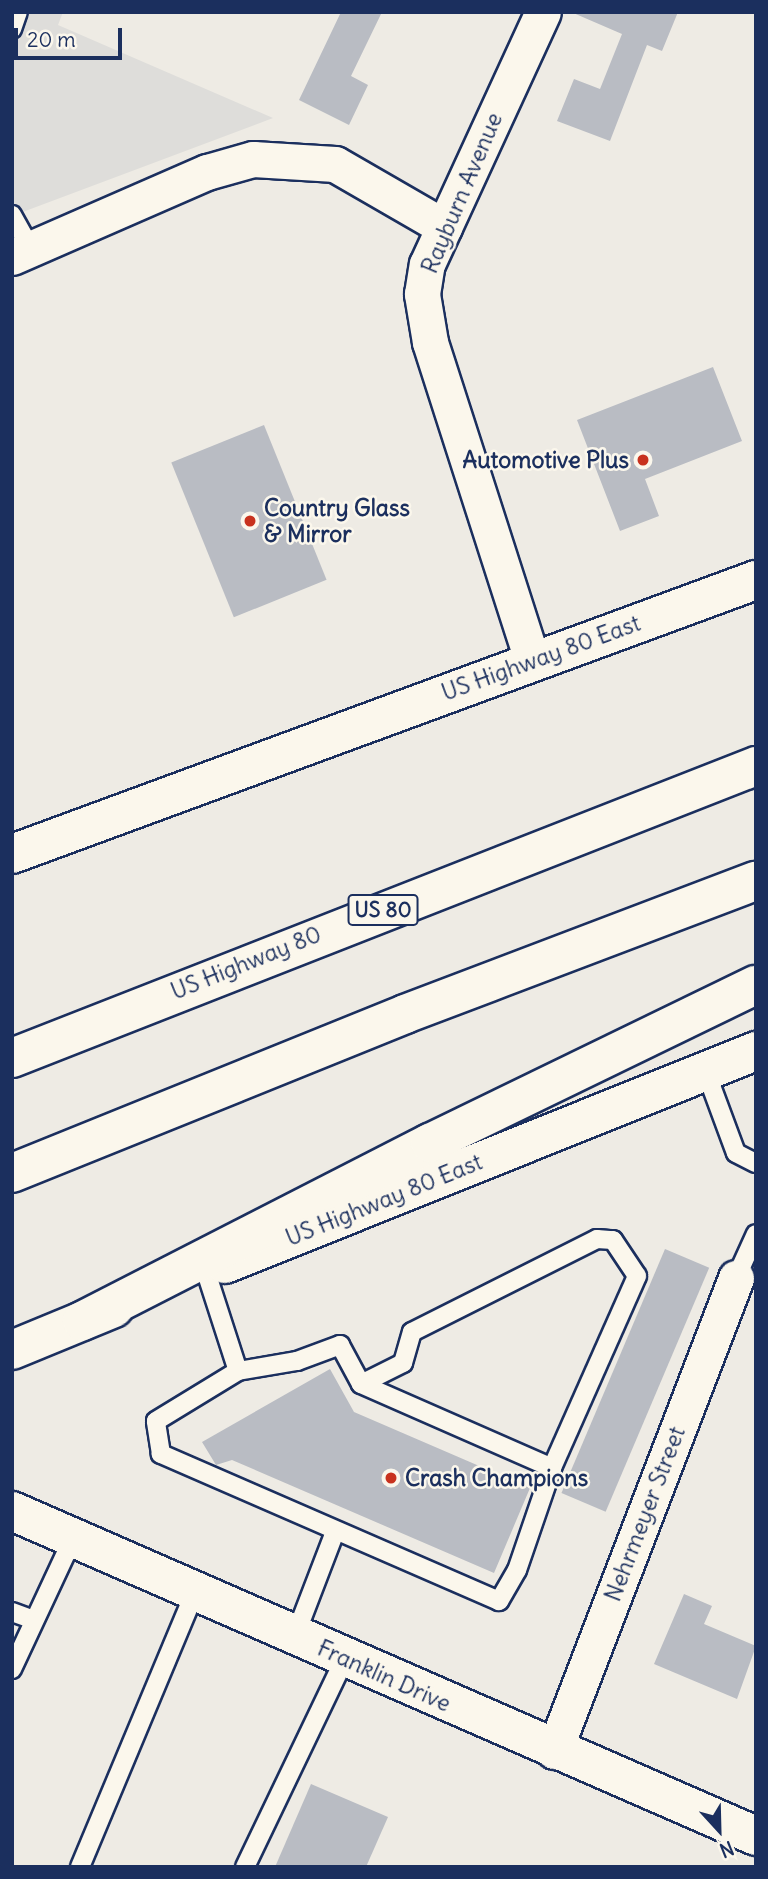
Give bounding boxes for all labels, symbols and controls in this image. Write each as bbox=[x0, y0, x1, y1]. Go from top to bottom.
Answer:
scale bar bbox=[18, 14, 126, 58]
text: 20 m bbox=[27, 26, 76, 53]
street label: Rayburn Avenue bbox=[416, 108, 508, 278]
place label: Automotive Plus bbox=[462, 446, 629, 474]
marker: Automotive Plus bbox=[635, 452, 651, 468]
place label: Country Glass & Mirror bbox=[264, 494, 410, 548]
marker: Country Glass & Mirror bbox=[242, 513, 258, 529]
street label: US Highway 80 East bbox=[438, 609, 644, 707]
road number: US 80 bbox=[346, 892, 420, 928]
street label: US Highway 80 bbox=[167, 920, 325, 1006]
street label: US Highway 80 East bbox=[282, 1148, 486, 1252]
street label: Nehrmeyer Street bbox=[599, 1423, 691, 1605]
place label: Crash Champions bbox=[405, 1464, 588, 1492]
marker: Crash Champions bbox=[383, 1470, 399, 1486]
street label: Franklin Drive bbox=[313, 1634, 455, 1718]
north arrow bbox=[684, 1795, 754, 1865]
text: N bbox=[716, 1836, 737, 1863]

